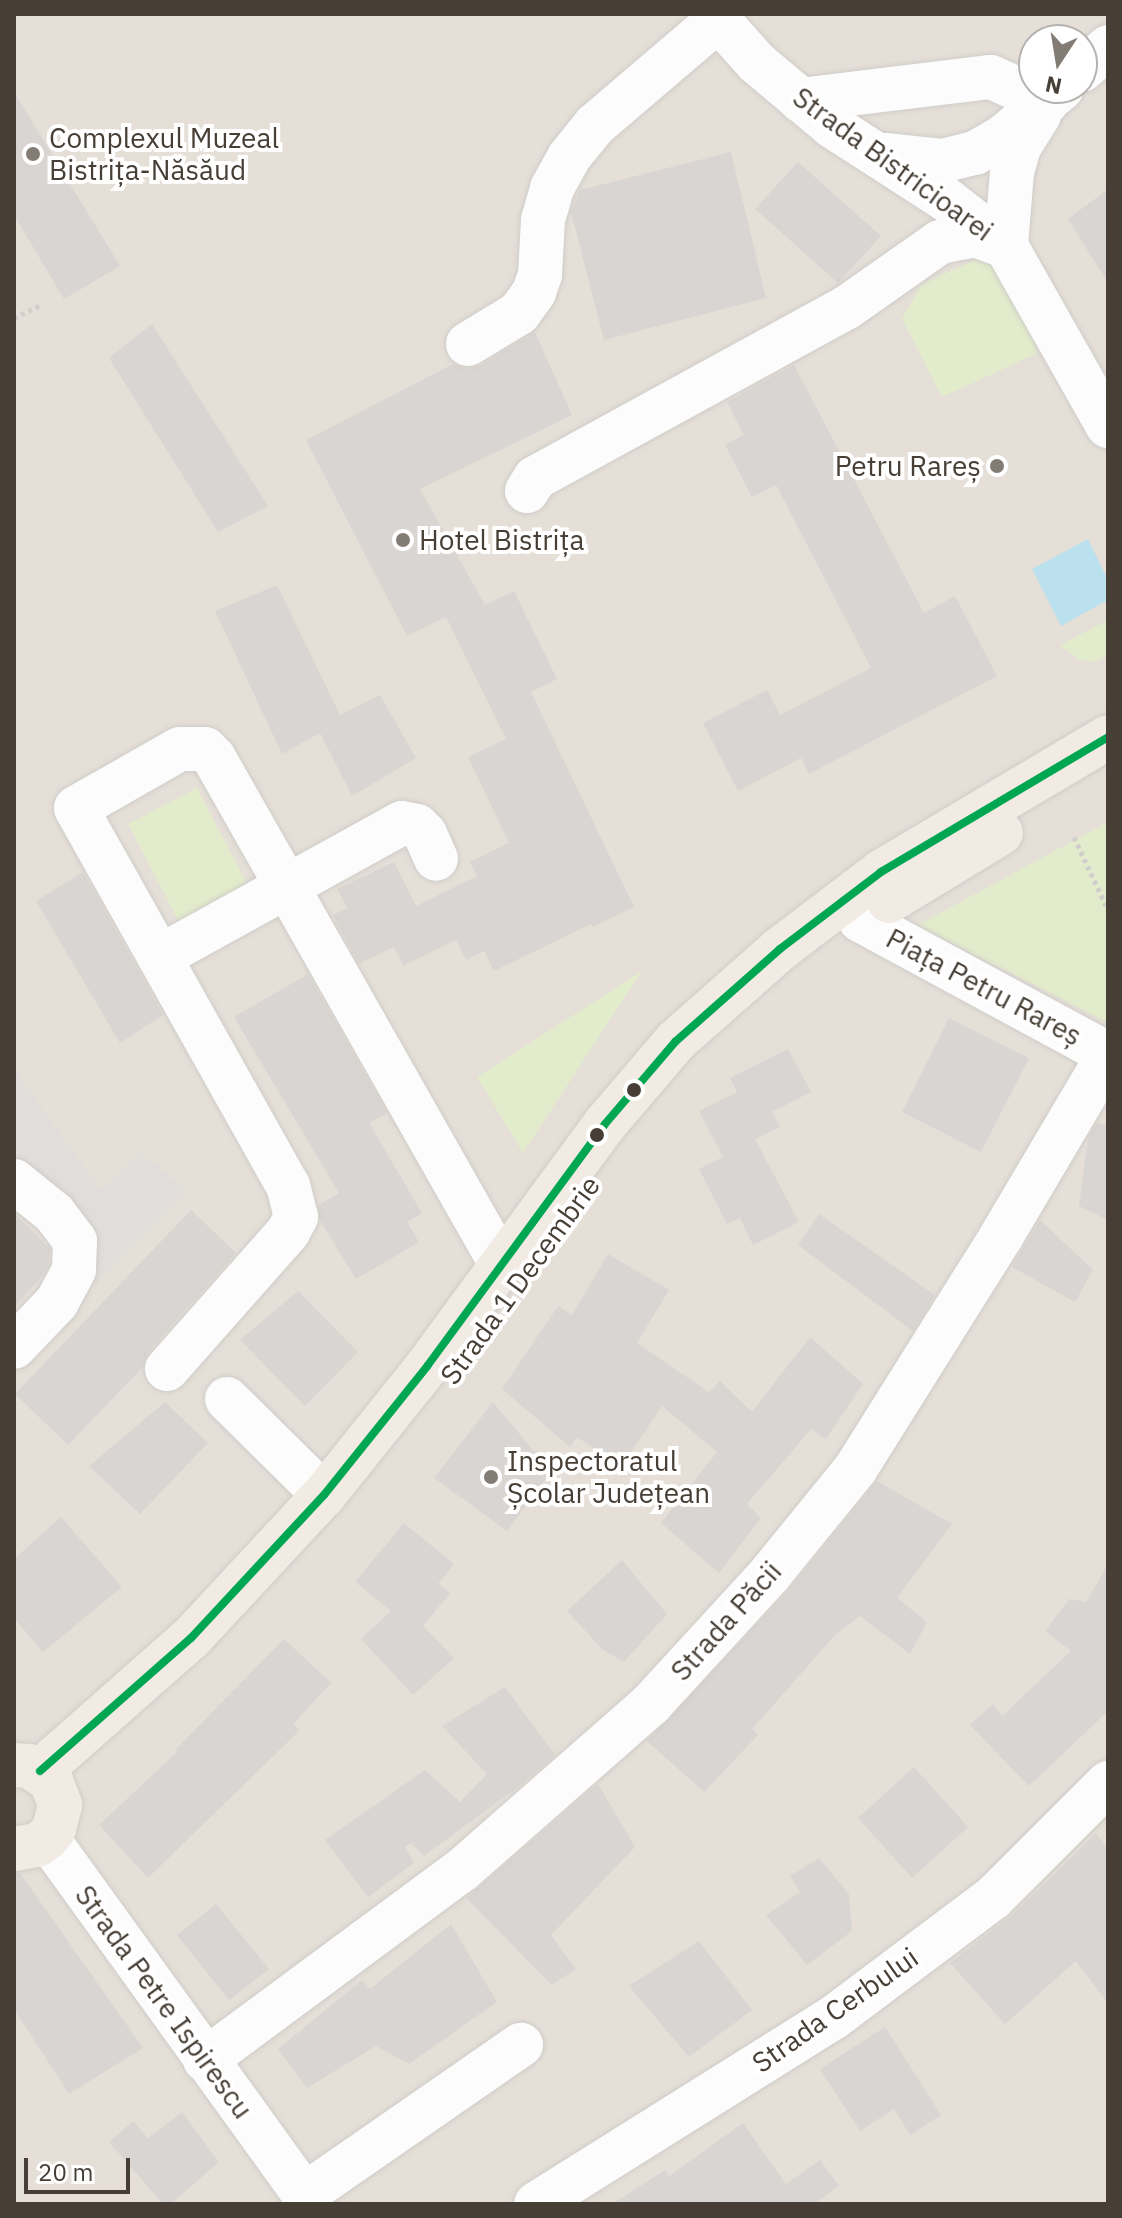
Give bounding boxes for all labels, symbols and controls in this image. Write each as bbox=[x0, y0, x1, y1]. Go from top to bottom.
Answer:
north arrow bbox=[1018, 24, 1098, 104]
text: N bbox=[1043, 70, 1064, 102]
street label: Strada Bistricioarei bbox=[786, 80, 1000, 248]
place label: Complexul Muzeal Bistrița-Năsăud bbox=[49, 121, 279, 187]
marker: Complexul Muzeal Bistrița-Năsăud bbox=[24, 145, 42, 163]
place label: Petru Rareș bbox=[835, 449, 981, 483]
marker: Petru Rareș bbox=[988, 457, 1006, 475]
place label: Hotel Bistrița bbox=[419, 523, 584, 557]
marker: Hotel Bistrița bbox=[394, 531, 412, 549]
street label: Piața Petru Rareș bbox=[881, 921, 1087, 1053]
unlabelled marker bbox=[626, 1082, 642, 1098]
unlabelled marker bbox=[589, 1127, 605, 1143]
street label: Strada 1 Decembrie bbox=[433, 1169, 607, 1391]
place label: Inspectoratul Școlar Județean bbox=[507, 1444, 710, 1510]
marker: Inspectoratul Școlar Județean bbox=[482, 1468, 500, 1486]
street label: Strada Păcii bbox=[664, 1554, 788, 1688]
street label: Strada Petre Ispirescu bbox=[68, 1879, 260, 2125]
street label: Strada Cerbului bbox=[746, 1940, 924, 2080]
scale bar bbox=[28, 2142, 134, 2192]
text: 20 m bbox=[38, 2156, 93, 2188]

